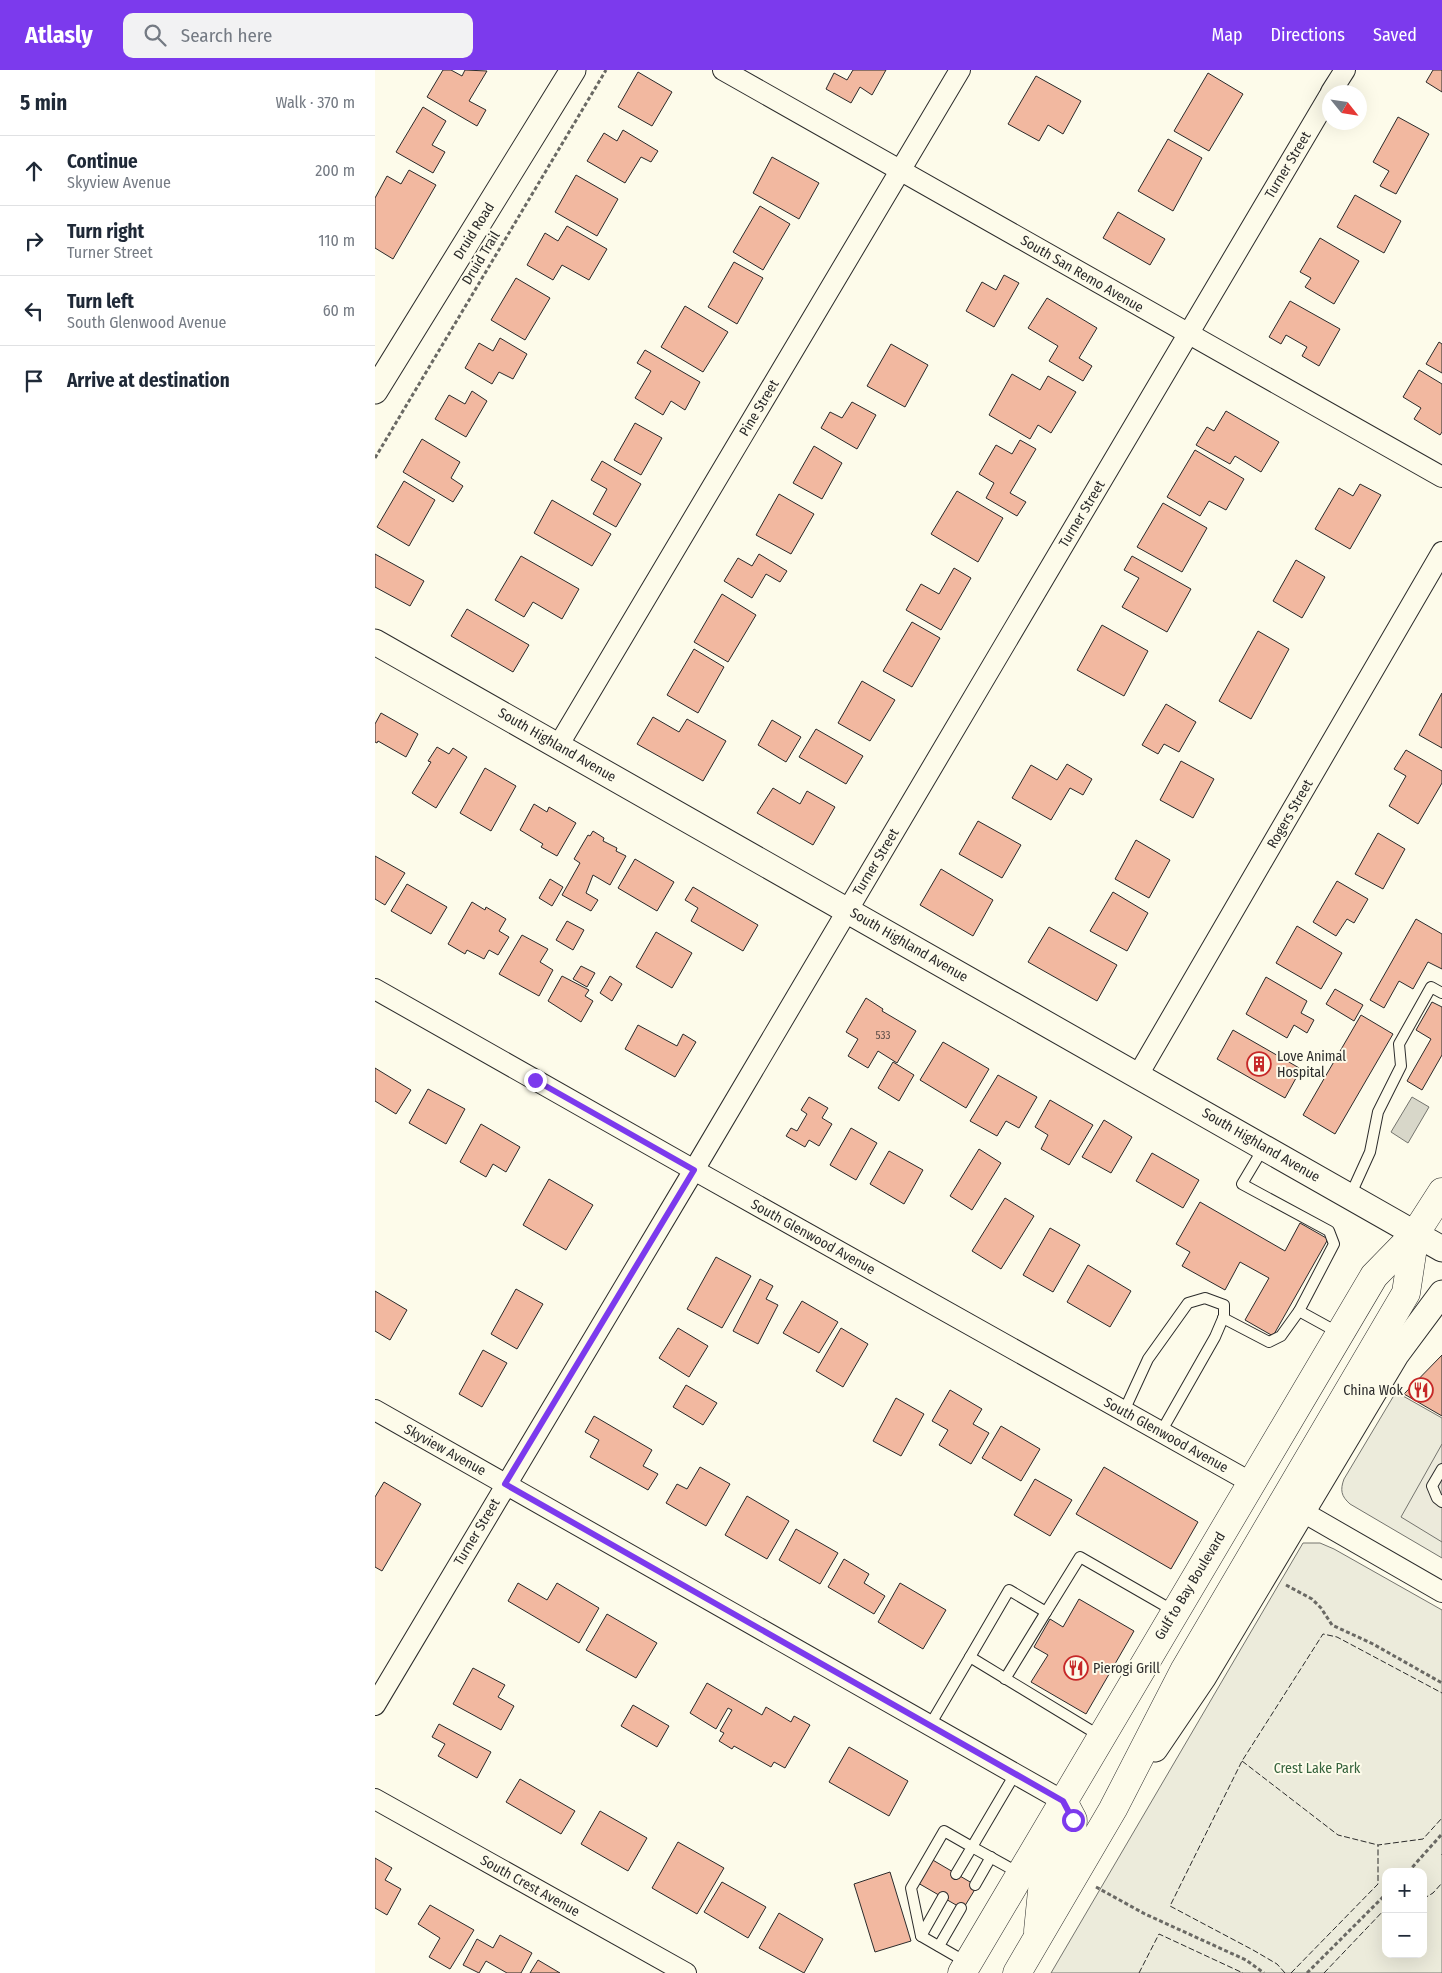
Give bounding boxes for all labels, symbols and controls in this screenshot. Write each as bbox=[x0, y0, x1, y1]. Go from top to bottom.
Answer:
search box bbox=[123, 13, 473, 58]
text: Atlasly bbox=[25, 21, 93, 49]
icon: search bbox=[141, 21, 169, 49]
text: Search here bbox=[181, 24, 272, 47]
text: Map bbox=[1211, 24, 1243, 46]
text: Directions bbox=[1271, 24, 1345, 46]
text: Saved bbox=[1373, 24, 1417, 46]
north arrow bbox=[1322, 85, 1367, 130]
text: 5 min bbox=[20, 90, 67, 116]
text: Walk · 370 m bbox=[275, 93, 355, 112]
street label: Turner Street bbox=[1261, 128, 1315, 202]
text: Continue bbox=[67, 150, 138, 173]
icon: ahead bbox=[20, 157, 48, 185]
text: 200 m bbox=[315, 161, 355, 180]
text: Skyview Avenue bbox=[67, 173, 171, 192]
street label: Druid Road bbox=[450, 199, 498, 263]
text: Turn right bbox=[67, 220, 144, 243]
icon: right bbox=[20, 227, 48, 255]
street label: Druid Trail bbox=[458, 228, 504, 288]
text: 110 m bbox=[318, 231, 355, 250]
street label: South San Remo Avenue bbox=[1017, 232, 1147, 316]
text: Turner Street bbox=[67, 243, 153, 262]
text: Turn left bbox=[67, 290, 134, 313]
icon: left bbox=[20, 297, 48, 325]
text: 60 m bbox=[323, 301, 355, 320]
text: South Glenwood Avenue bbox=[67, 313, 227, 332]
icon: arrive bbox=[20, 367, 48, 395]
text: Arrive at destination bbox=[67, 369, 230, 392]
street label: Pine Street bbox=[736, 376, 783, 439]
street label: Turner Street bbox=[1055, 477, 1109, 551]
street label: South Highland Avenue bbox=[495, 704, 619, 786]
street label: Rogers Street bbox=[1264, 776, 1317, 851]
street label: Turner Street bbox=[849, 825, 903, 899]
street label: South Highland Avenue bbox=[847, 904, 971, 986]
house number: 533 bbox=[876, 1029, 890, 1042]
place label: Love Animal Hospital bbox=[1277, 1048, 1346, 1081]
building icon: Love Animal Hospital bbox=[1246, 1051, 1272, 1077]
route end bbox=[524, 1069, 547, 1092]
street label: South Highland Avenue bbox=[1199, 1104, 1323, 1186]
street label: South Glenwood Avenue bbox=[748, 1196, 878, 1278]
restaurant icon: China Wok bbox=[1408, 1377, 1434, 1403]
place label: China Wok bbox=[1343, 1382, 1403, 1399]
street label: South Glenwood Avenue bbox=[1101, 1394, 1231, 1476]
street label: Skyview Avenue bbox=[401, 1421, 489, 1480]
street label: Turner Street bbox=[450, 1495, 504, 1569]
street label: Gulf to Bay Boulevard bbox=[1151, 1529, 1229, 1643]
restaurant icon: Pierogi Grill bbox=[1063, 1655, 1089, 1681]
place label: Pierogi Grill bbox=[1093, 1660, 1160, 1677]
park label: Crest Lake Park bbox=[1274, 1760, 1361, 1777]
route start bbox=[1062, 1809, 1085, 1832]
street label: South Crest Avenue bbox=[477, 1852, 583, 1920]
map controls bbox=[1382, 1868, 1427, 1958]
button: + bbox=[1382, 1868, 1427, 1913]
button: − bbox=[1382, 1913, 1427, 1958]

